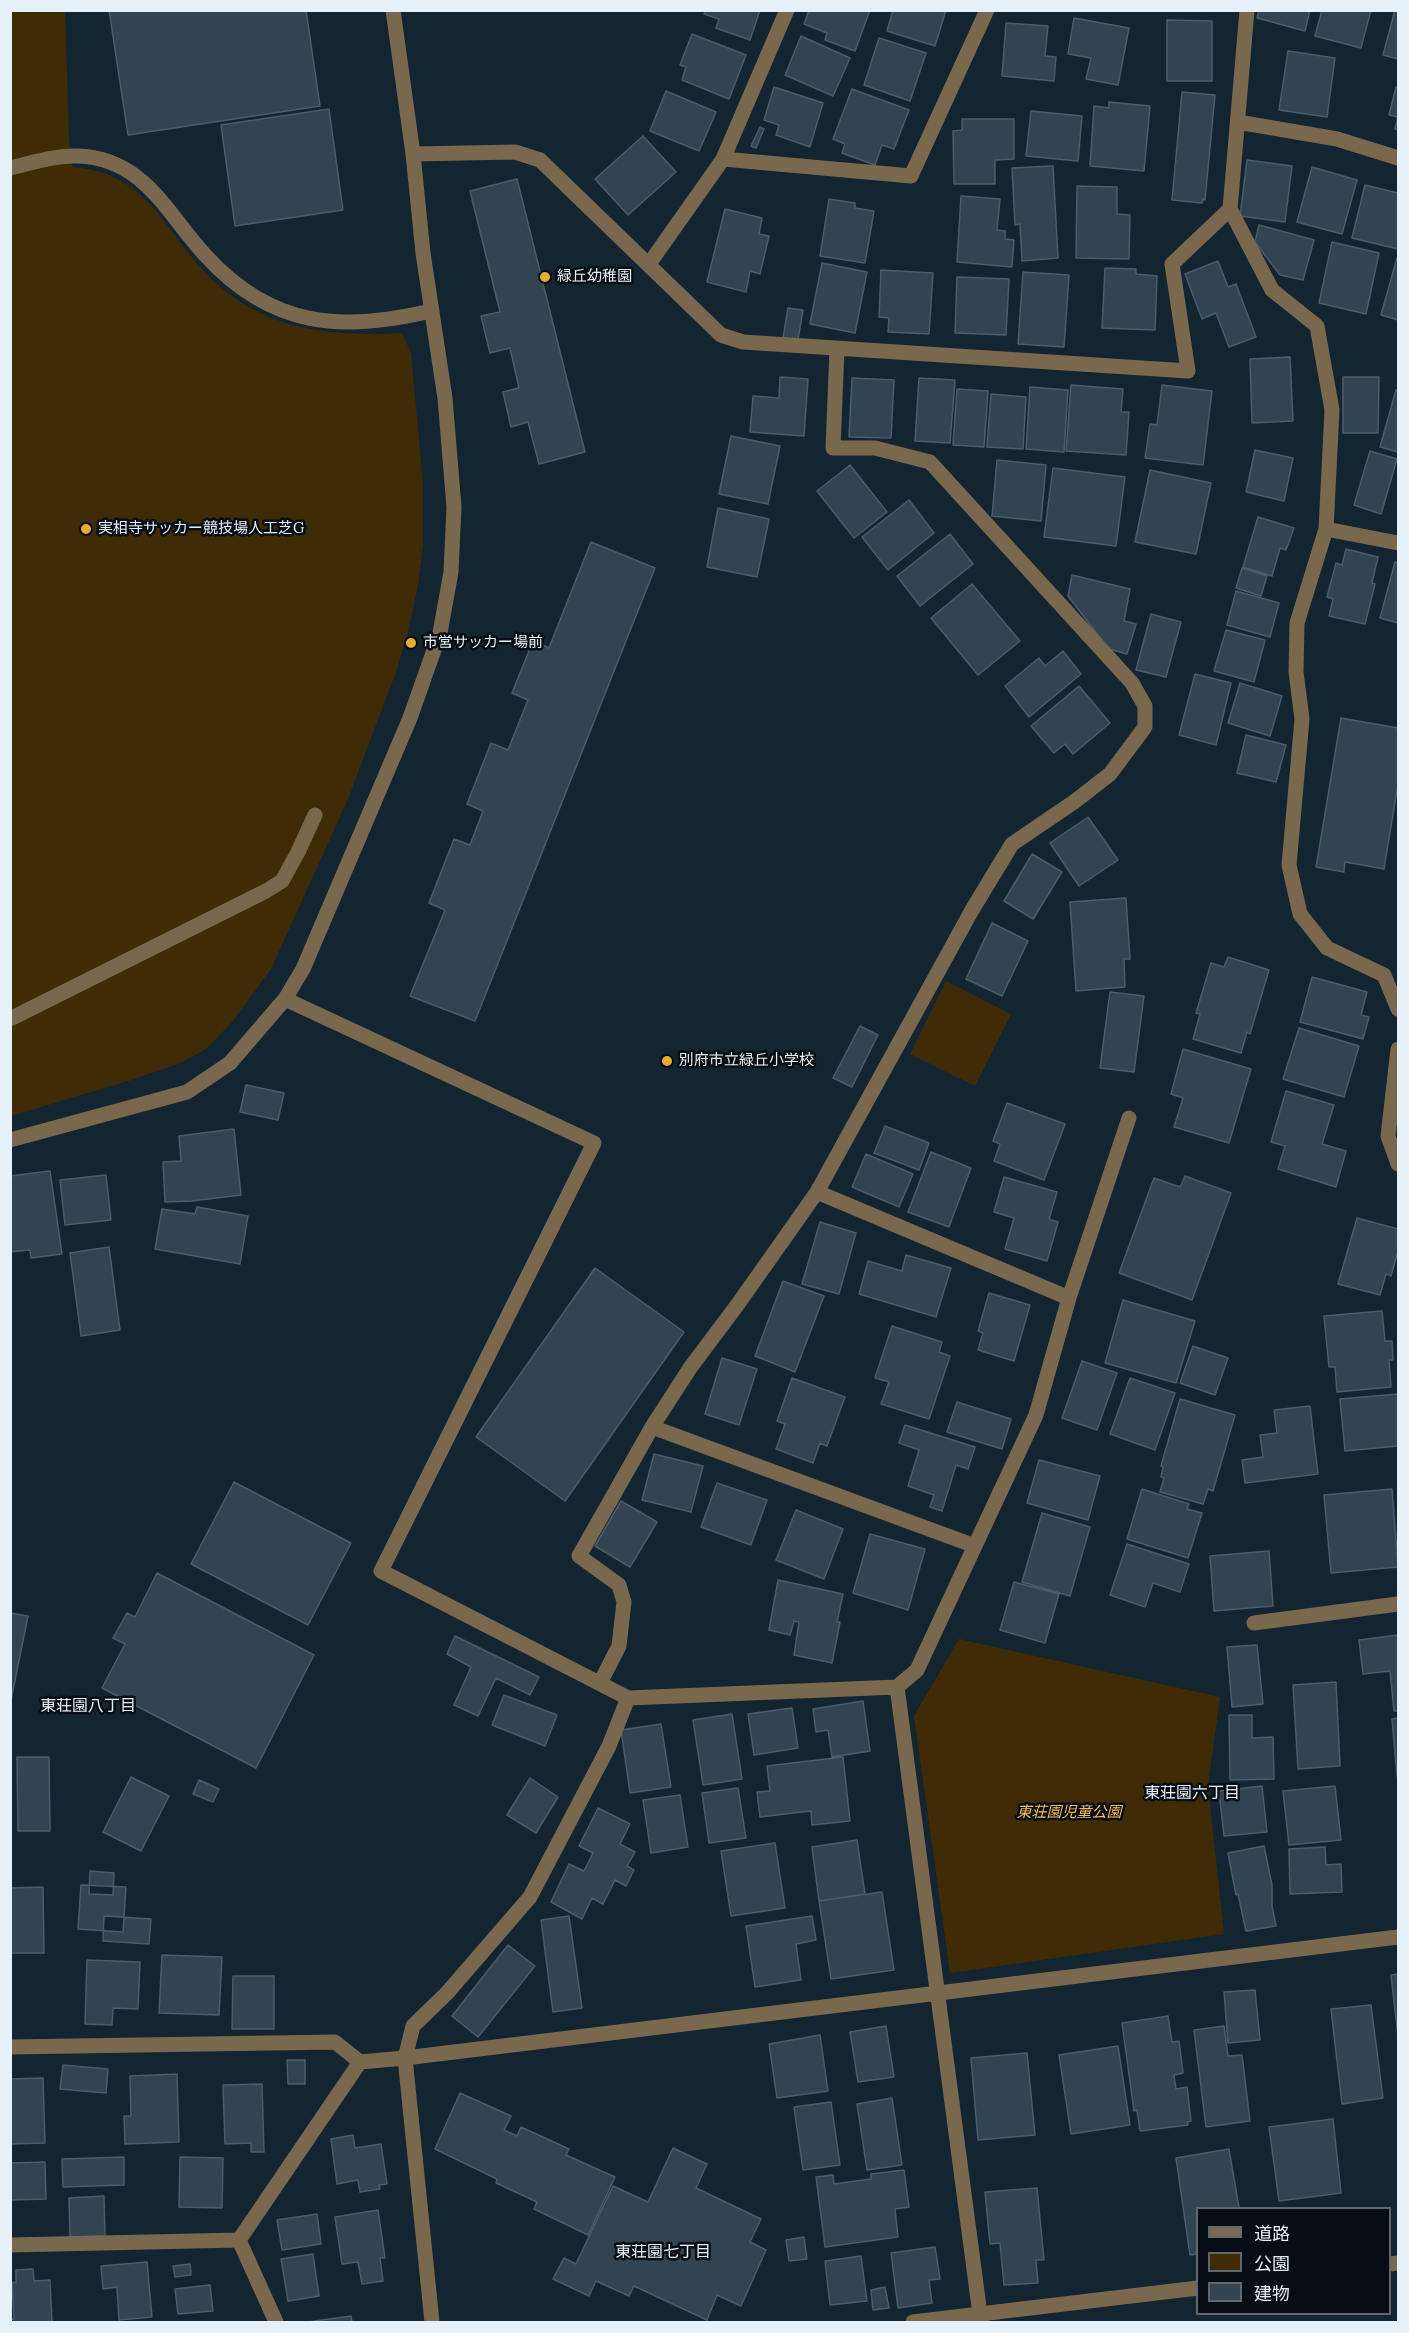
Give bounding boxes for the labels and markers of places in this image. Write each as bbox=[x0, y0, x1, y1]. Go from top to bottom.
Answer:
place label: 緑丘幼稚園 bbox=[557, 268, 632, 286]
marker: 緑丘幼稚園 bbox=[538, 270, 552, 284]
place label: 実相寺サッカー競技場人工芝G bbox=[98, 520, 304, 538]
marker: 実相寺サッカー競技場人工芝G bbox=[79, 522, 93, 536]
place label: 市営サッカー場前 bbox=[423, 634, 543, 652]
marker: 市営サッカー場前 bbox=[404, 636, 418, 650]
place label: 別府市立緑丘小学校 bbox=[679, 1052, 814, 1070]
marker: 別府市立緑丘小学校 bbox=[660, 1054, 674, 1068]

